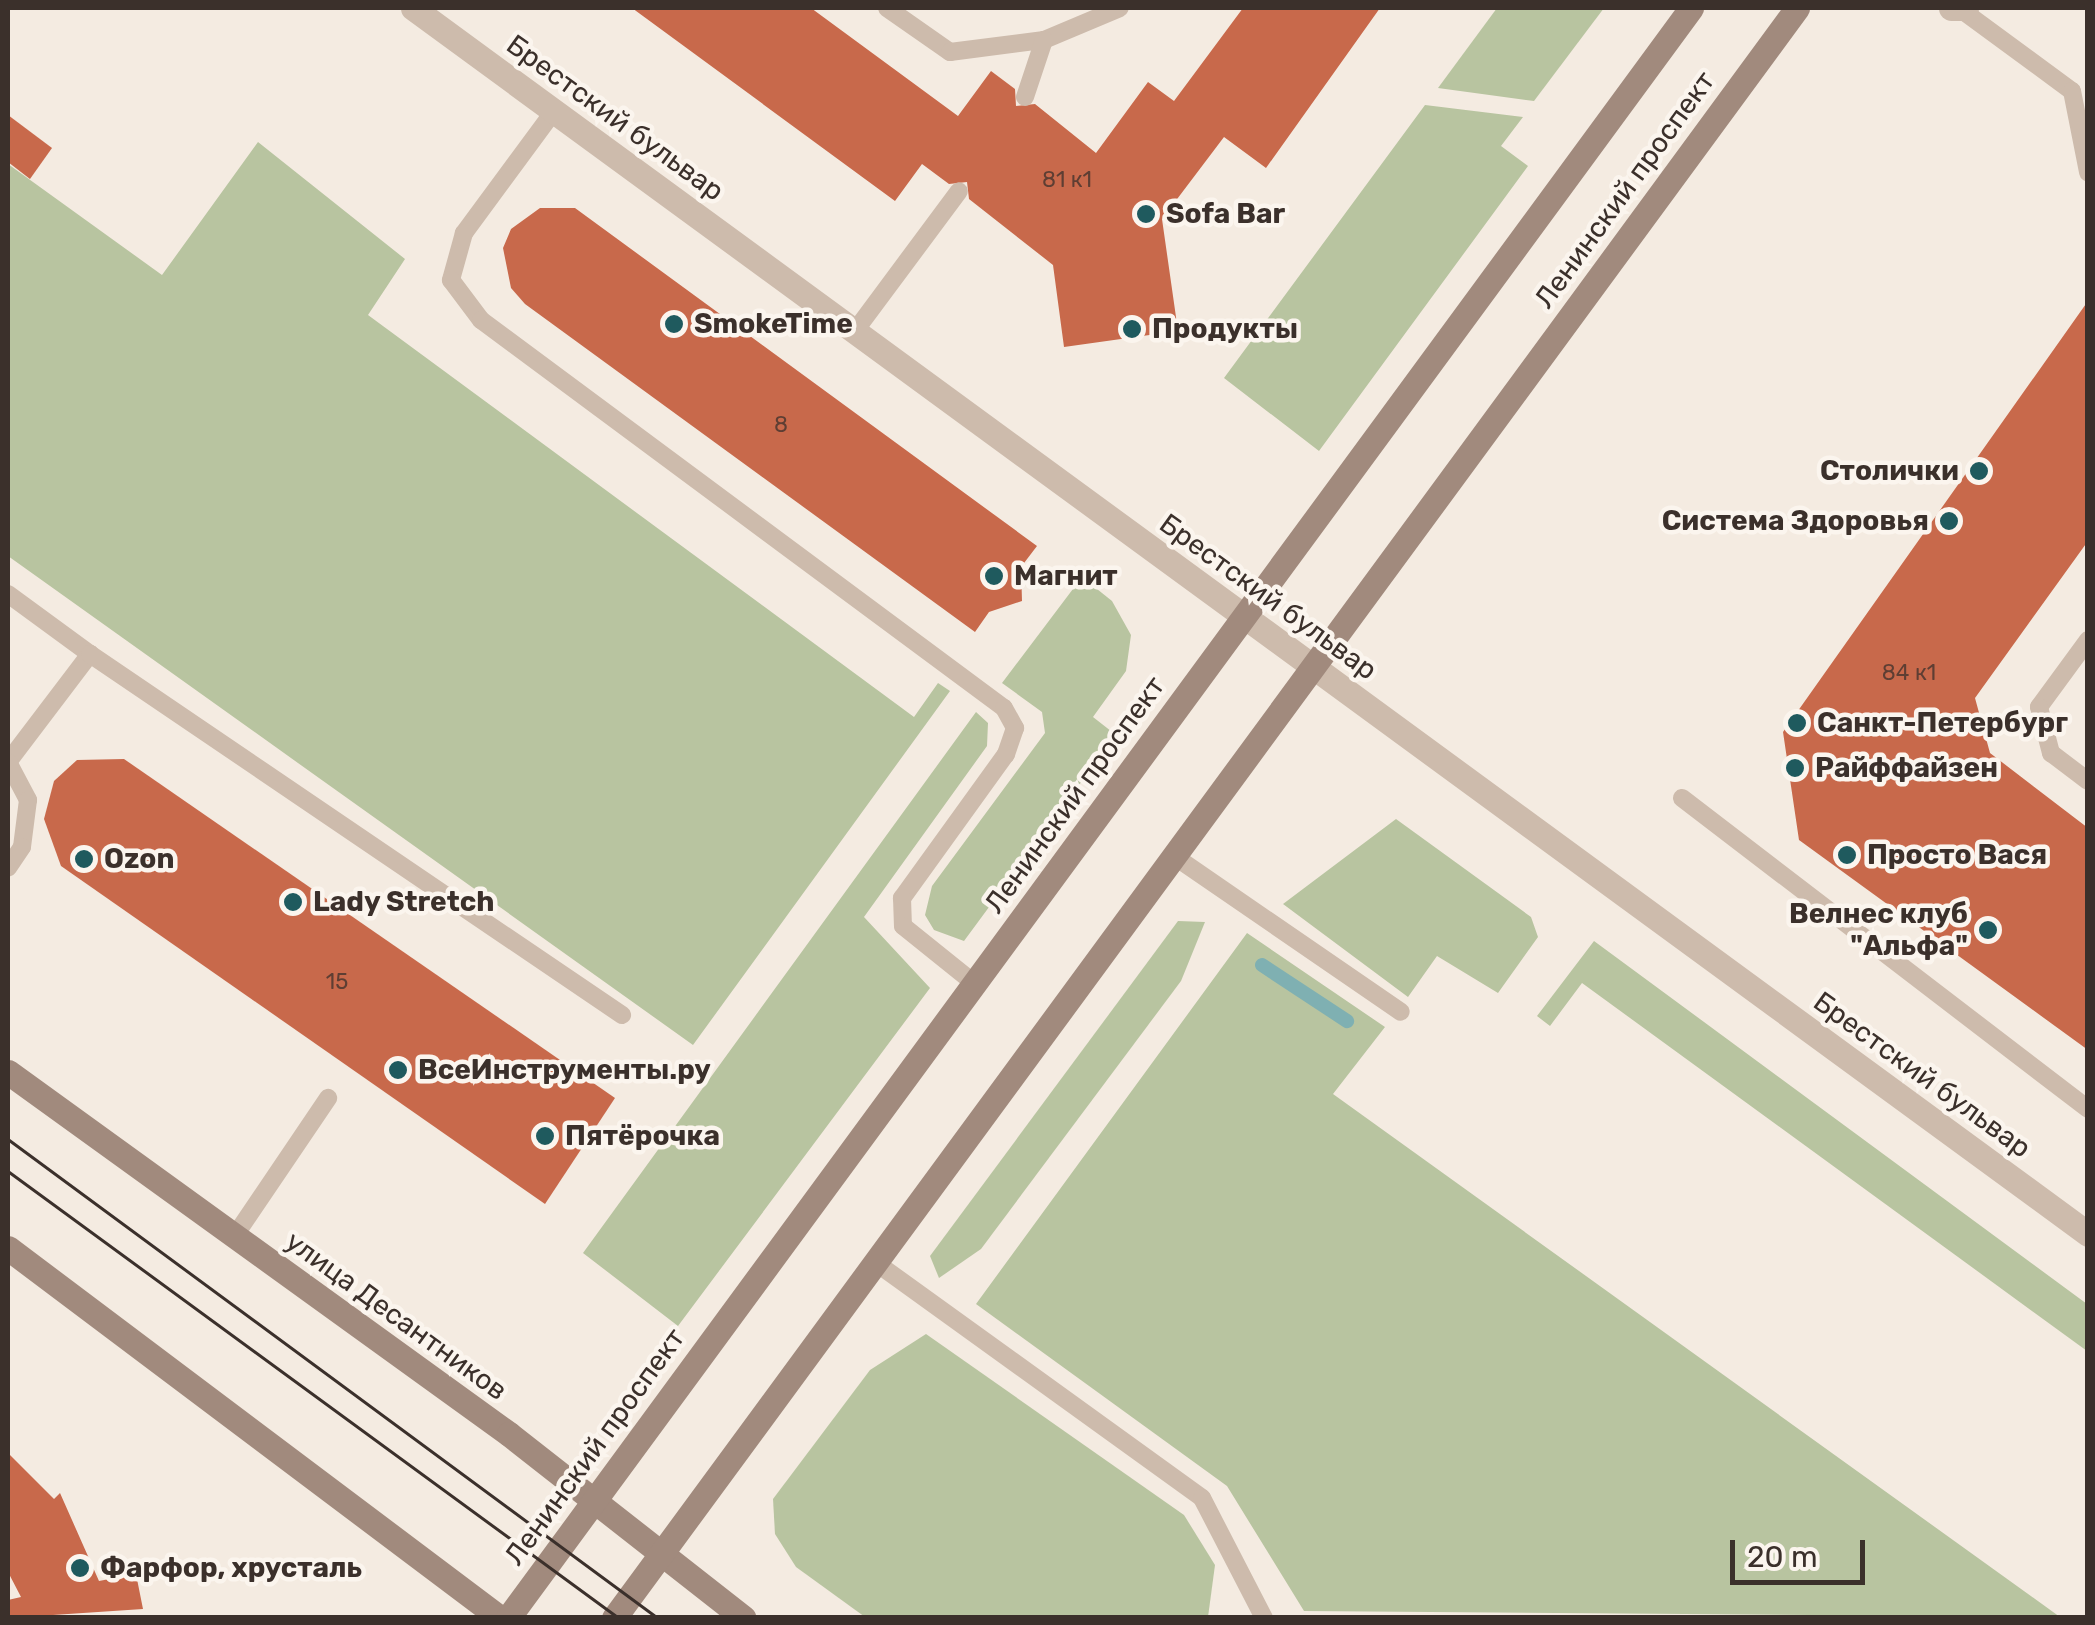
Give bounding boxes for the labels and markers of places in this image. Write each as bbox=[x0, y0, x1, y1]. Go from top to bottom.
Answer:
place label: Sofa Bar bbox=[1166, 197, 1285, 231]
marker: Sofa Bar bbox=[1135, 203, 1157, 225]
place label: SmokeTime bbox=[694, 307, 853, 341]
place label: Продукты bbox=[1152, 312, 1298, 346]
marker: SmokeTime bbox=[663, 313, 685, 335]
marker: Продукты bbox=[1121, 318, 1143, 340]
place label: Столички bbox=[1820, 454, 1959, 488]
marker: Столички bbox=[1968, 460, 1990, 482]
place label: Система Здоровья bbox=[1662, 504, 1929, 538]
marker: Система Здоровья bbox=[1938, 510, 1960, 532]
place label: Магнит bbox=[1014, 559, 1118, 593]
marker: Магнит bbox=[983, 565, 1005, 587]
place label: Санкт-Петербург bbox=[1817, 706, 2068, 740]
marker: Санкт-Петербург bbox=[1786, 712, 1808, 734]
place label: Райффайзен bbox=[1815, 751, 1998, 785]
marker: Райффайзен bbox=[1784, 757, 1806, 779]
place label: Просто Вася bbox=[1867, 838, 2047, 872]
place label: Ozon bbox=[104, 842, 174, 876]
marker: Просто Вася bbox=[1836, 844, 1858, 866]
marker: Ozon bbox=[73, 848, 95, 870]
place label: Lady Stretch bbox=[313, 885, 495, 919]
marker: Lady Stretch bbox=[282, 891, 304, 913]
place label: Велнес клуб "Альфа" bbox=[1789, 897, 1968, 963]
marker: Велнес клуб "Альфа" bbox=[1977, 919, 1999, 941]
place label: ВсеИнструменты.ру bbox=[418, 1053, 711, 1087]
marker: ВсеИнструменты.ру bbox=[387, 1059, 409, 1081]
place label: Пятёрочка bbox=[565, 1119, 720, 1153]
marker: Пятёрочка bbox=[534, 1125, 556, 1147]
place label: Фарфор, хрусталь bbox=[100, 1551, 362, 1585]
marker: Фарфор, хрусталь bbox=[69, 1557, 91, 1579]

